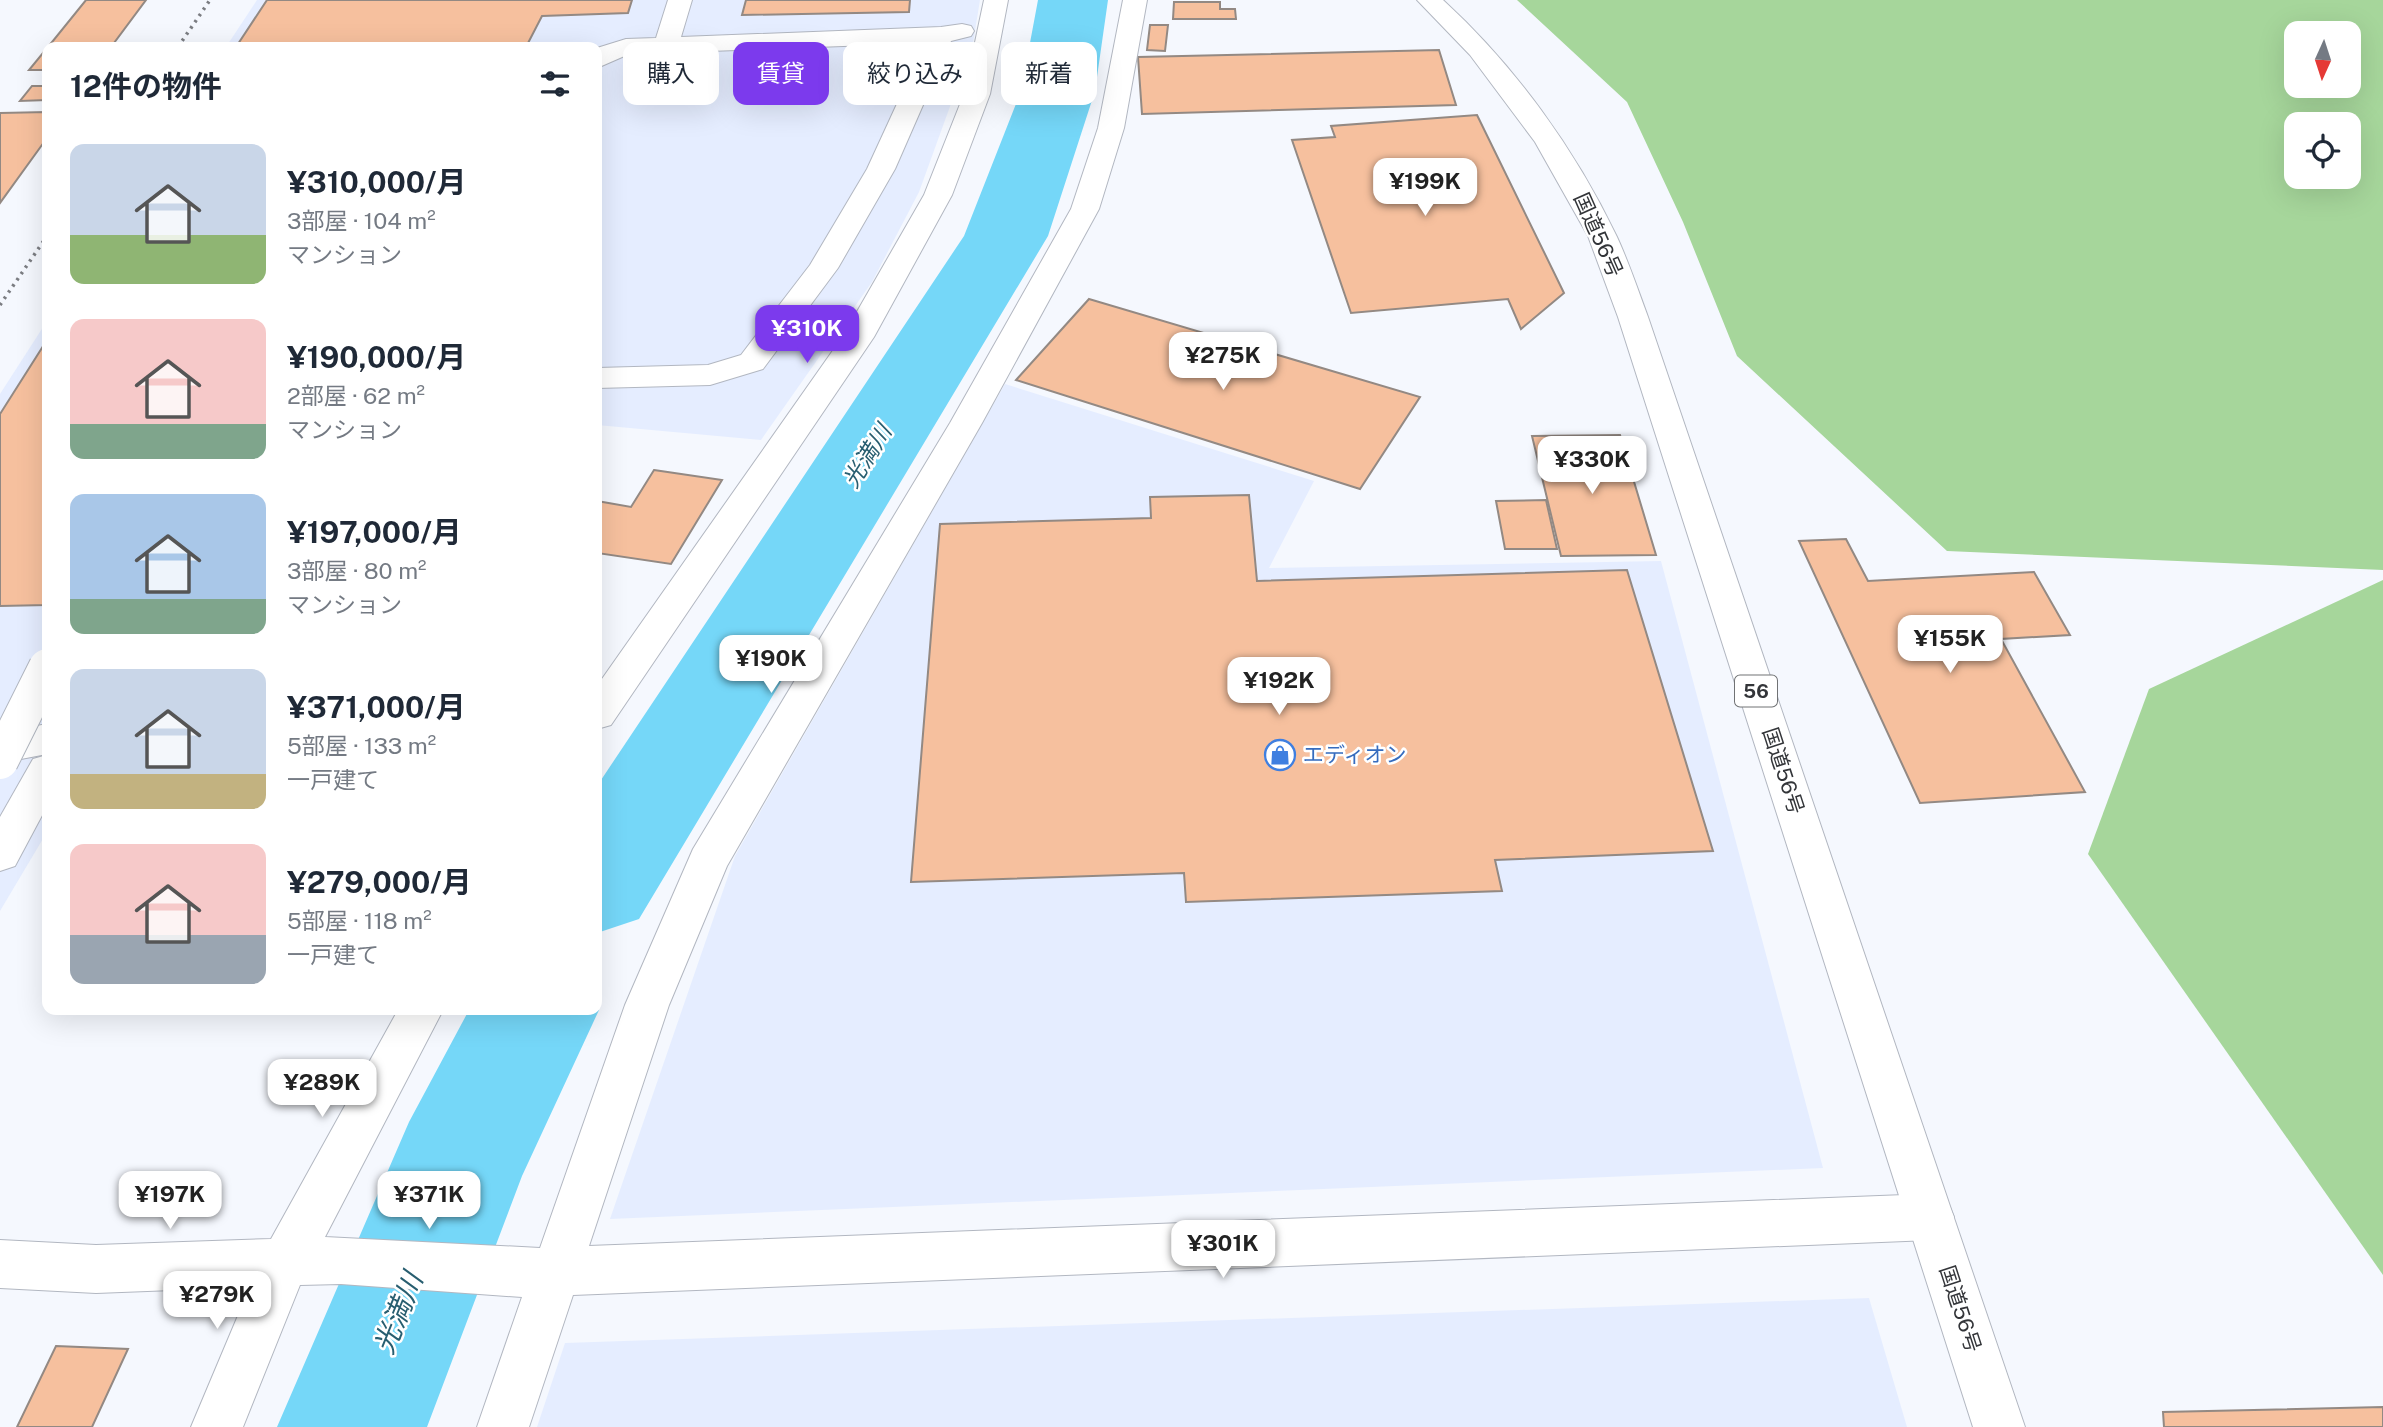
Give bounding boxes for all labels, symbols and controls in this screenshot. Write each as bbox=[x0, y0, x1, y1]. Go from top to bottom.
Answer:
north arrow bbox=[2284, 21, 2361, 98]
map controls bbox=[2284, 21, 2361, 189]
chip: 購入 bbox=[623, 42, 719, 105]
chip: 賃貸 bbox=[733, 42, 829, 105]
chip: 絞り込み bbox=[843, 42, 987, 105]
chip: 新着 bbox=[1001, 42, 1097, 105]
icon: filters bbox=[536, 65, 574, 103]
text: 12件の物件 bbox=[70, 68, 222, 104]
button: locate bbox=[2284, 112, 2361, 189]
pin: ¥199K bbox=[1376, 158, 1474, 218]
text: ¥310,000/月 bbox=[287, 164, 466, 200]
text: ¥199K bbox=[1389, 167, 1461, 194]
icon: home bbox=[126, 172, 210, 256]
street label: 国道56号 bbox=[1569, 189, 1628, 281]
text: 3部屋 · 104 m² bbox=[287, 207, 436, 234]
text: マンション bbox=[287, 241, 402, 268]
pin: ¥310K bbox=[758, 306, 856, 365]
text: ¥310K bbox=[771, 314, 843, 341]
pin: ¥275K bbox=[1174, 332, 1272, 392]
text: ¥190,000/月 bbox=[287, 339, 466, 375]
text: ¥275K bbox=[1185, 341, 1261, 368]
icon: home bbox=[126, 347, 210, 431]
text: 2部屋 · 62 m² bbox=[287, 382, 425, 409]
text: マンション bbox=[287, 416, 402, 443]
water label: 光満川 bbox=[837, 417, 898, 492]
pin: ¥330K bbox=[1543, 436, 1641, 496]
text: ¥330K bbox=[1554, 445, 1630, 472]
text: ¥197,000/月 bbox=[287, 514, 462, 550]
icon: home bbox=[126, 522, 210, 606]
text: 3部屋 · 80 m² bbox=[287, 557, 427, 584]
text: マンション bbox=[287, 591, 402, 618]
pin: ¥155K bbox=[1901, 616, 1999, 675]
text: ¥155K bbox=[1914, 624, 1986, 651]
pin: ¥190K bbox=[722, 636, 820, 695]
text: ¥190K bbox=[735, 644, 807, 671]
pin: ¥192K bbox=[1230, 658, 1328, 717]
text: ¥192K bbox=[1243, 666, 1315, 693]
road number: 56 bbox=[1735, 676, 1777, 706]
text: ¥371,000/月 bbox=[287, 689, 466, 725]
icon: home bbox=[126, 697, 210, 781]
street label: 国道56号 bbox=[1758, 724, 1809, 817]
text: 5部屋 · 133 m² bbox=[287, 732, 436, 759]
shop icon: エディオン bbox=[1263, 738, 1297, 772]
place label: エディオン bbox=[1303, 742, 1407, 767]
text: 一戸建て bbox=[287, 766, 379, 793]
text: ¥279,000/月 bbox=[287, 864, 472, 900]
icon: home bbox=[126, 872, 210, 956]
text: 5部屋 · 118 m² bbox=[287, 907, 432, 934]
text: 一戸建て bbox=[287, 941, 379, 968]
pin: ¥289K bbox=[273, 1060, 371, 1119]
text: ¥289K bbox=[284, 1068, 360, 1095]
pin: ¥197K bbox=[121, 1172, 219, 1231]
pin: ¥371K bbox=[380, 1172, 478, 1231]
text: ¥197K bbox=[135, 1180, 205, 1207]
text: ¥371K bbox=[393, 1180, 465, 1207]
pin: ¥301K bbox=[1174, 1220, 1272, 1280]
text: ¥301K bbox=[1187, 1229, 1259, 1256]
street label: 国道56号 bbox=[1935, 1262, 1986, 1355]
water label: 光満川 bbox=[367, 1265, 430, 1358]
pin: ¥279K bbox=[168, 1272, 266, 1331]
text: ¥279K bbox=[179, 1280, 255, 1307]

